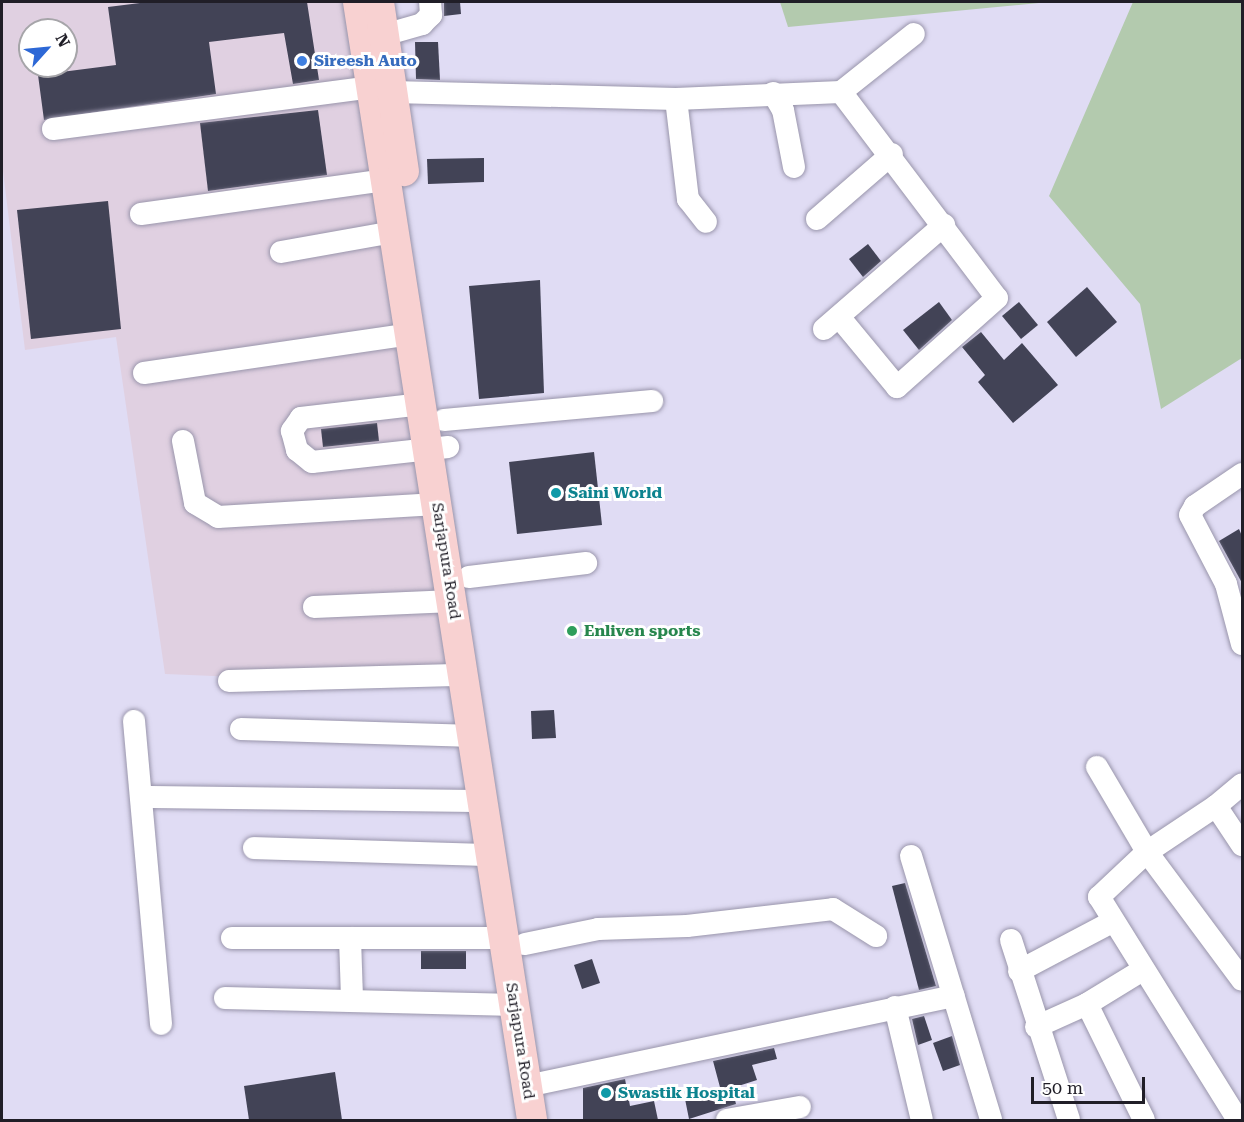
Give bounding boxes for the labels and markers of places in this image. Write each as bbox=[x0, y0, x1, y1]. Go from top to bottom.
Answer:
place label: Sireesh Auto bbox=[314, 51, 417, 71]
marker: Sireesh Auto bbox=[295, 54, 309, 68]
place label: Saini World bbox=[568, 483, 662, 503]
marker: Saini World bbox=[549, 486, 563, 500]
place label: Enliven sports bbox=[584, 621, 701, 641]
marker: Enliven sports bbox=[565, 624, 579, 638]
place label: Swastik Hospital bbox=[618, 1083, 755, 1103]
marker: Swastik Hospital bbox=[599, 1086, 613, 1100]

